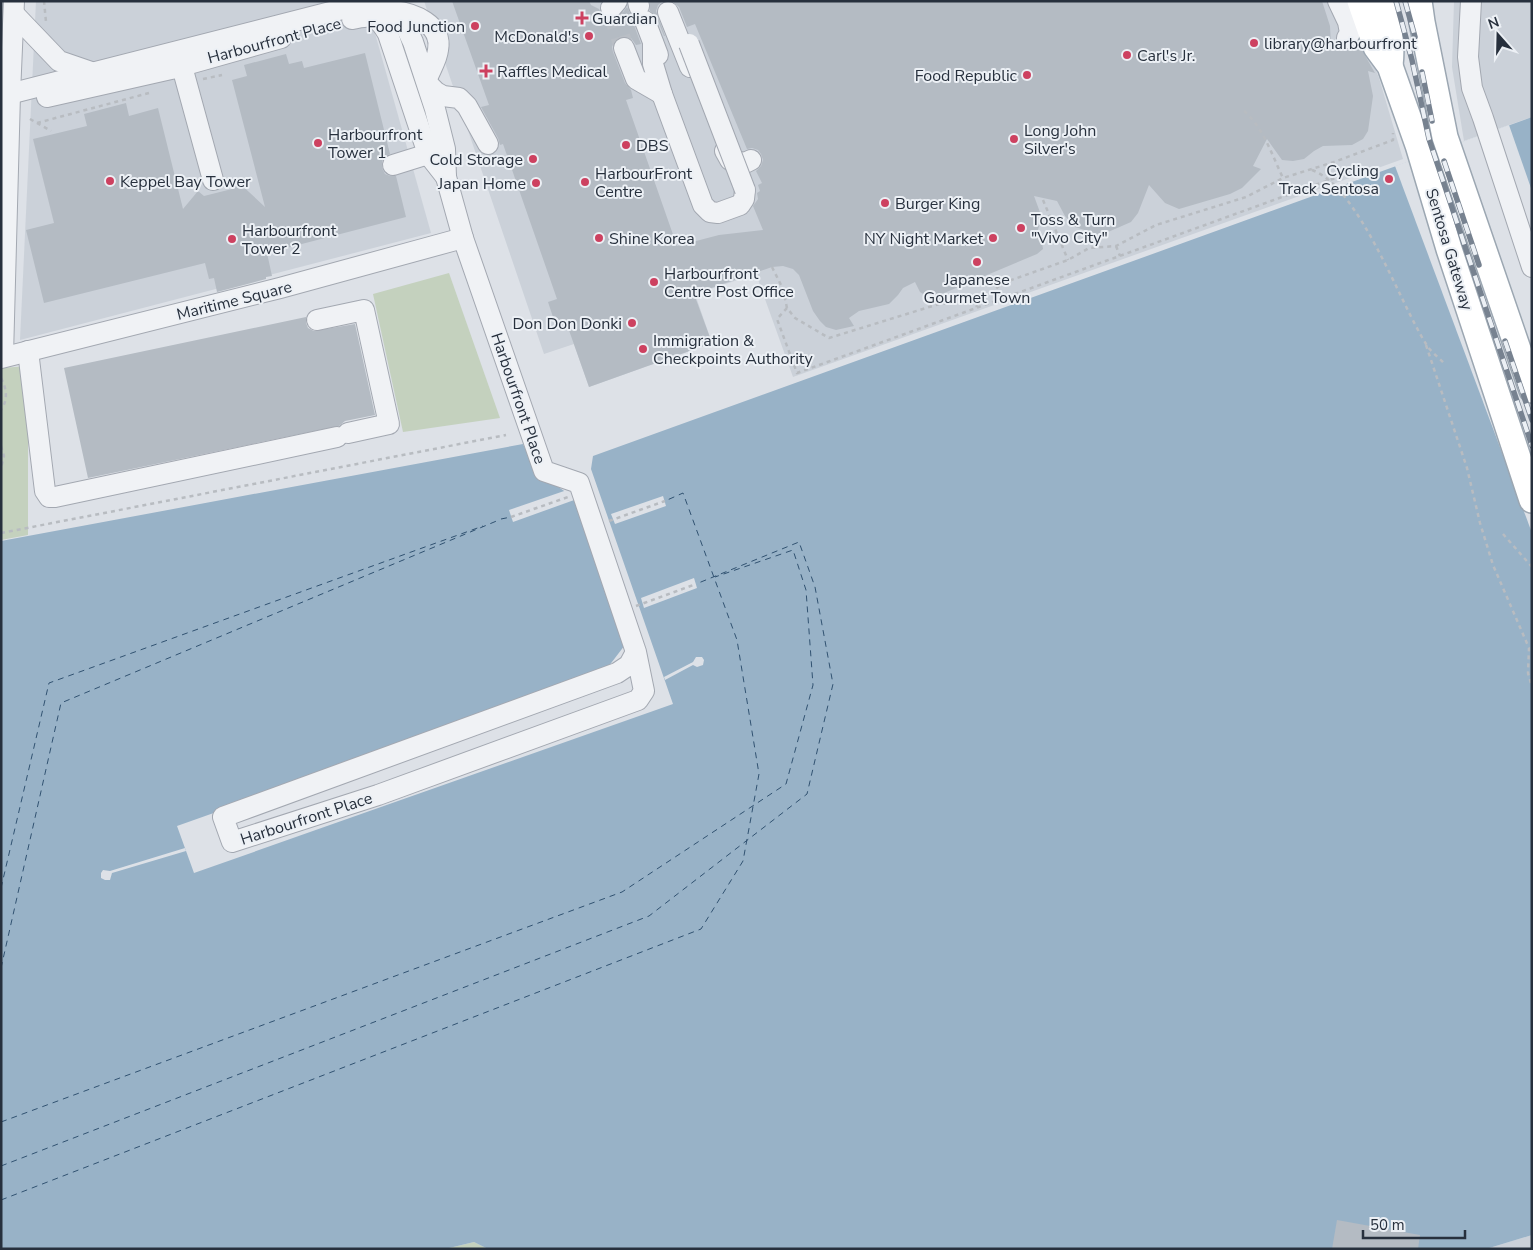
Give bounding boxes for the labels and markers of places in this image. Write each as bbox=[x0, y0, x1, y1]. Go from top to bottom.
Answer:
place label: Guardian bbox=[592, 8, 657, 30]
marker: Guardian bbox=[576, 12, 588, 24]
place label: Food Junction bbox=[367, 16, 465, 38]
marker: Food Junction bbox=[469, 20, 481, 32]
place label: McDonald's bbox=[494, 26, 579, 48]
marker: McDonald's bbox=[583, 30, 595, 42]
place label: library@harbourfront bbox=[1264, 33, 1417, 55]
marker: library@harbourfront bbox=[1248, 37, 1260, 49]
place label: Carl's Jr. bbox=[1137, 45, 1195, 67]
marker: Carl's Jr. bbox=[1121, 49, 1133, 61]
place label: Raffles Medical bbox=[497, 61, 608, 83]
marker: Raffles Medical bbox=[479, 64, 493, 78]
place label: Food Republic bbox=[915, 65, 1018, 87]
marker: Food Republic bbox=[1021, 69, 1033, 81]
place label: Long John Silver's bbox=[1024, 120, 1096, 160]
place label: Harbourfront Tower 1 bbox=[328, 124, 423, 164]
marker: Long John Silver's bbox=[1008, 133, 1020, 145]
place label: DBS bbox=[636, 135, 669, 157]
marker: Harbourfront Tower 1 bbox=[312, 137, 324, 149]
marker: DBS bbox=[620, 139, 632, 151]
place label: Cold Storage bbox=[430, 149, 523, 171]
marker: Cold Storage bbox=[527, 153, 539, 165]
place label: Cycling Track Sentosa bbox=[1279, 160, 1379, 200]
place label: HarbourFront Centre bbox=[595, 163, 693, 203]
place label: Keppel Bay Tower bbox=[120, 171, 251, 193]
place label: Japan Home bbox=[437, 173, 526, 195]
marker: Cycling Track Sentosa bbox=[1383, 173, 1395, 185]
marker: Keppel Bay Tower bbox=[104, 175, 116, 187]
marker: HarbourFront Centre bbox=[579, 176, 591, 188]
marker: Japan Home bbox=[530, 177, 542, 189]
place label: Burger King bbox=[895, 193, 980, 215]
marker: Burger King bbox=[879, 197, 891, 209]
place label: Toss & Turn "Vivo City" bbox=[1031, 209, 1115, 249]
place label: Harbourfront Tower 2 bbox=[242, 220, 337, 260]
marker: Toss & Turn "Vivo City" bbox=[1015, 222, 1027, 234]
place label: Shine Korea bbox=[609, 228, 695, 250]
place label: NY Night Market bbox=[864, 228, 983, 250]
marker: Shine Korea bbox=[593, 232, 605, 244]
marker: NY Night Market bbox=[987, 232, 999, 244]
marker: Harbourfront Tower 2 bbox=[226, 233, 238, 245]
marker: Japanese Gourmet Town bbox=[971, 256, 983, 268]
place label: Harbourfront Centre Post Office bbox=[664, 263, 794, 303]
place label: Japanese Gourmet Town bbox=[924, 269, 1030, 309]
marker: Harbourfront Centre Post Office bbox=[648, 276, 660, 288]
place label: Don Don Donki bbox=[512, 313, 622, 335]
marker: Don Don Donki bbox=[626, 317, 638, 329]
place label: Immigration & Checkpoints Authority bbox=[653, 330, 814, 370]
marker: Immigration & Checkpoints Authority bbox=[637, 343, 649, 355]

